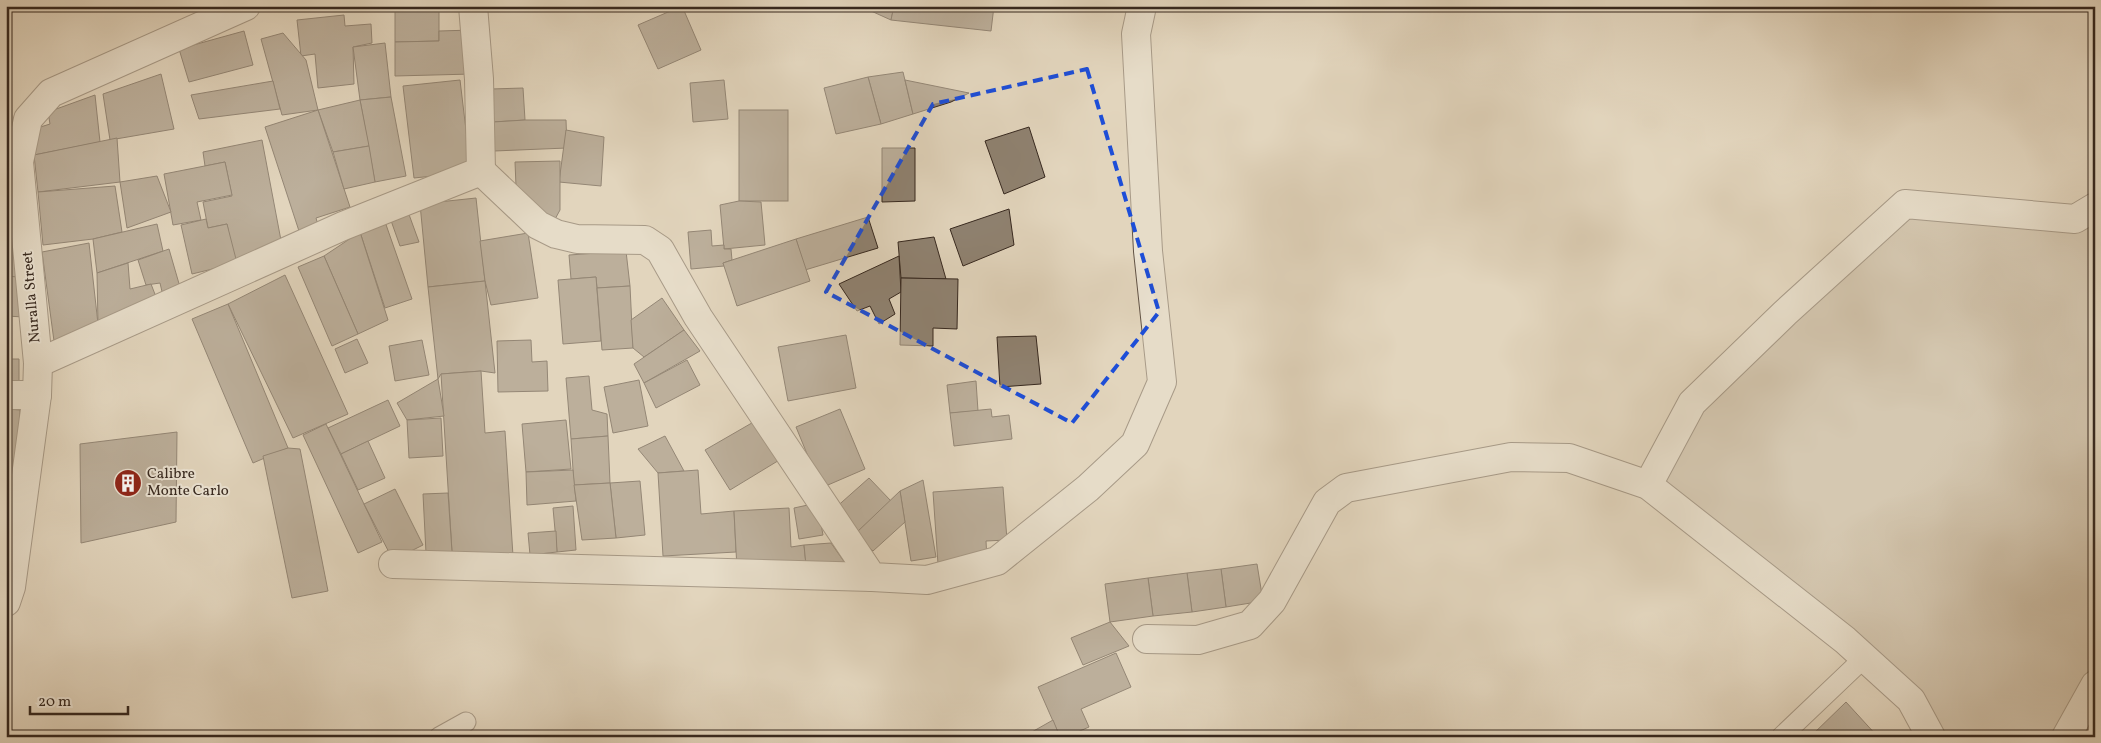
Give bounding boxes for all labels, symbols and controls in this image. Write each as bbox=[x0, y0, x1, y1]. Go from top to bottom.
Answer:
street label: Nuralla Street bbox=[18, 250, 46, 344]
place label: Calibre Monte Carlo bbox=[147, 464, 229, 502]
building icon: Calibre Monte Carlo bbox=[113, 468, 143, 498]
scale bar bbox=[30, 683, 128, 715]
text: 20 m bbox=[38, 692, 71, 713]

